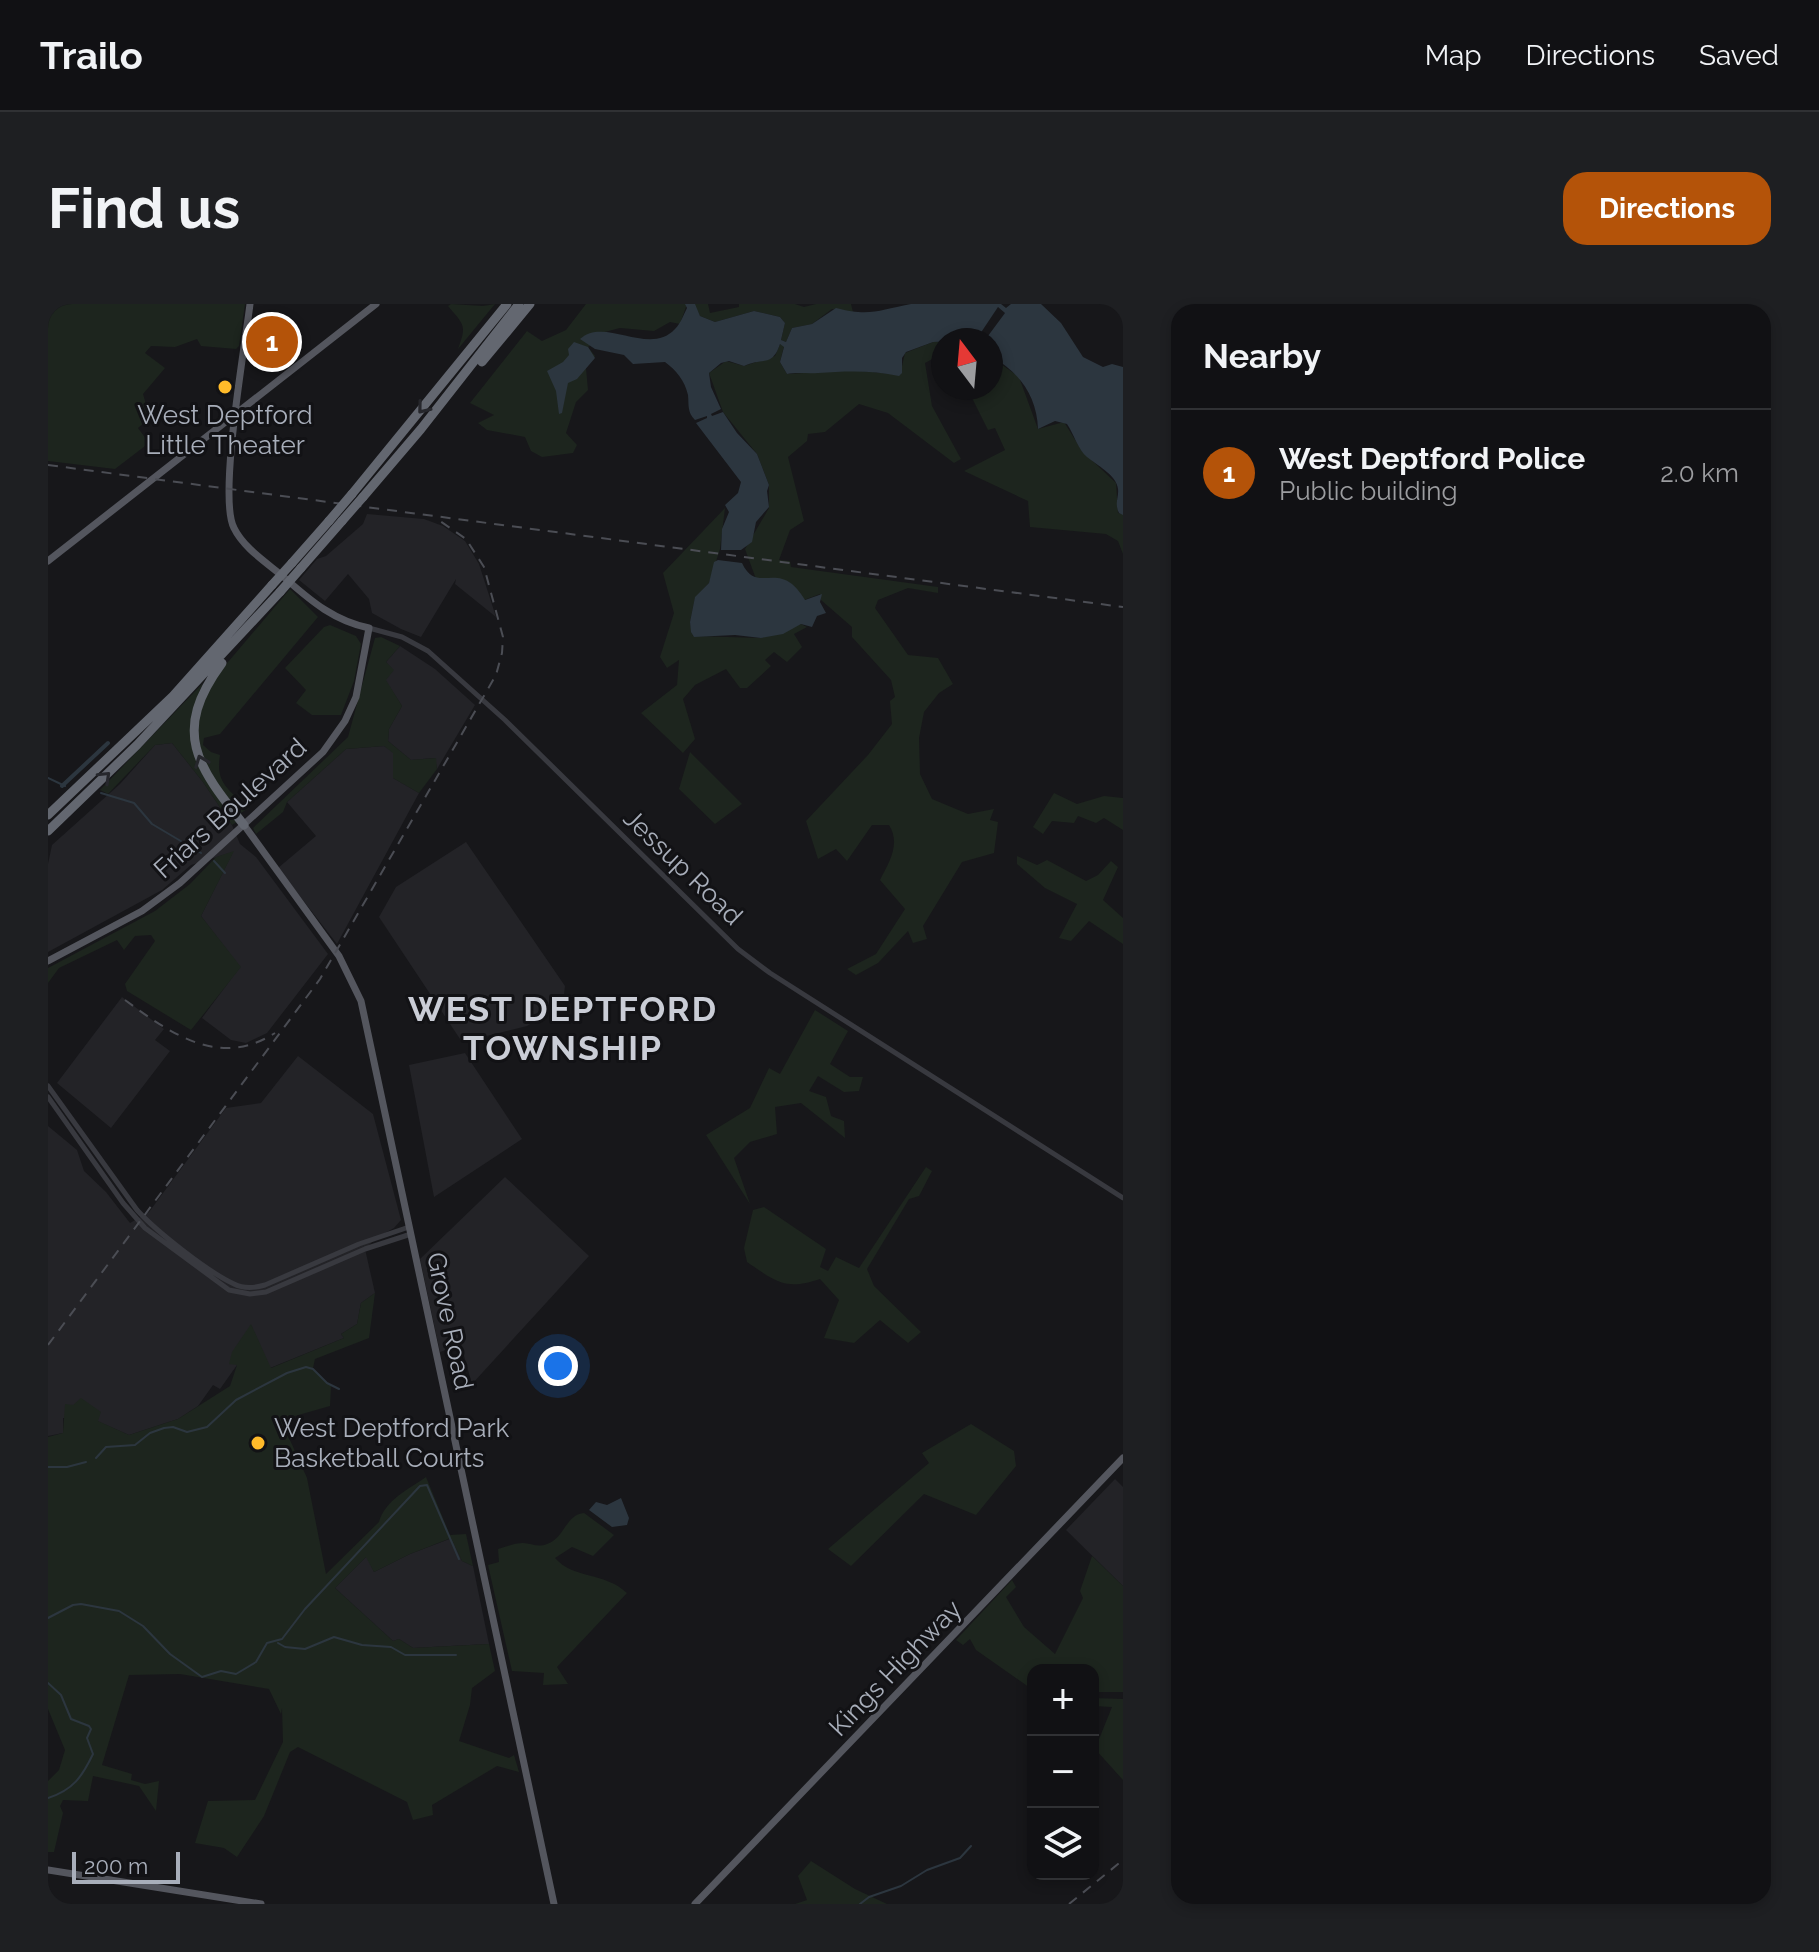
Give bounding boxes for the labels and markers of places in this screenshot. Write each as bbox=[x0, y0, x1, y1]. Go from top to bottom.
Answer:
pin: 1 bbox=[246, 312, 298, 372]
marker: West Deptford Little Theater bbox=[216, 378, 234, 396]
place label: West Deptford Little Theater bbox=[137, 400, 313, 460]
place label: West Deptford Park Basketball Courts bbox=[274, 1413, 510, 1473]
marker: West Deptford Park Basketball Courts bbox=[249, 1434, 267, 1452]

